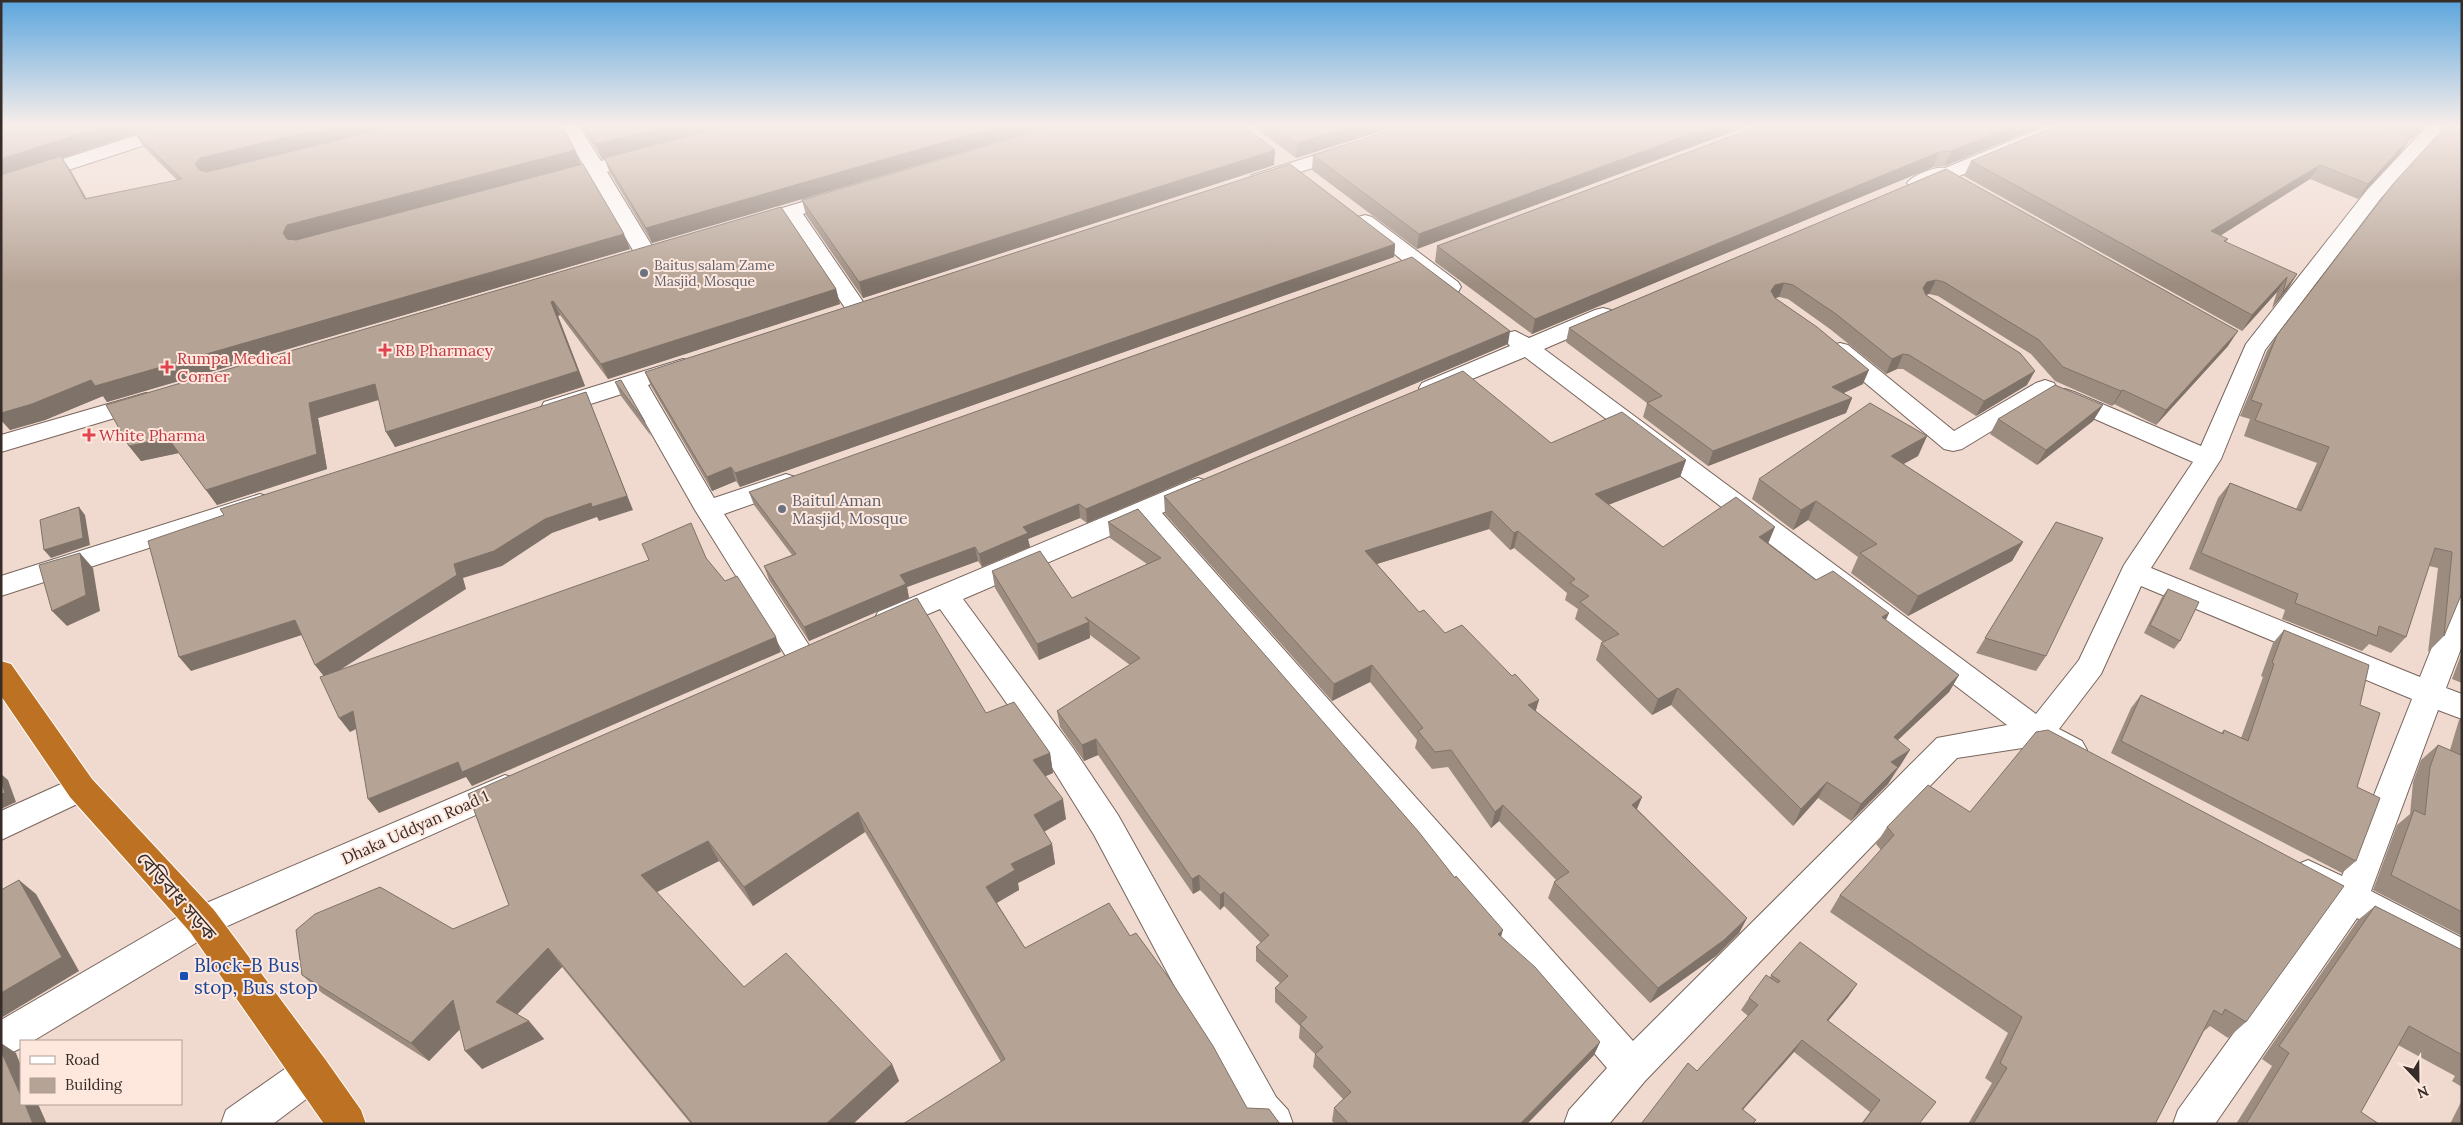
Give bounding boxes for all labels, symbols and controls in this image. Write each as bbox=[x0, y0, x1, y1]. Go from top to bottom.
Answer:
place label: Baitus salam Zame Masjid, Mosque bbox=[654, 256, 775, 290]
marker: Baitus salam Zame Masjid, Mosque bbox=[638, 267, 650, 279]
place label: RB Pharmacy bbox=[395, 340, 494, 360]
marker: RB Pharmacy bbox=[379, 344, 391, 356]
place label: Rumpa Medical Corner bbox=[177, 348, 291, 386]
marker: Rumpa Medical Corner bbox=[161, 361, 173, 373]
place label: White Pharma bbox=[99, 425, 206, 445]
marker: White Pharma bbox=[83, 429, 95, 441]
place label: Baitul Aman Masjid, Mosque bbox=[792, 490, 908, 528]
marker: Baitul Aman Masjid, Mosque bbox=[776, 503, 788, 515]
street label: Dhaka Uddyan Road 1 bbox=[338, 785, 492, 869]
street label: বেড়িবাধ সড়ক bbox=[132, 847, 223, 946]
place label: Block-B Bus stop, Bus stop bbox=[194, 953, 318, 999]
marker: Block-B Bus stop, Bus stop bbox=[178, 970, 190, 982]
legend bbox=[20, 1040, 182, 1105]
text: Road bbox=[65, 1050, 100, 1069]
north arrow bbox=[2393, 1055, 2443, 1105]
text: Building bbox=[65, 1075, 123, 1094]
text: N bbox=[2414, 1082, 2431, 1102]

